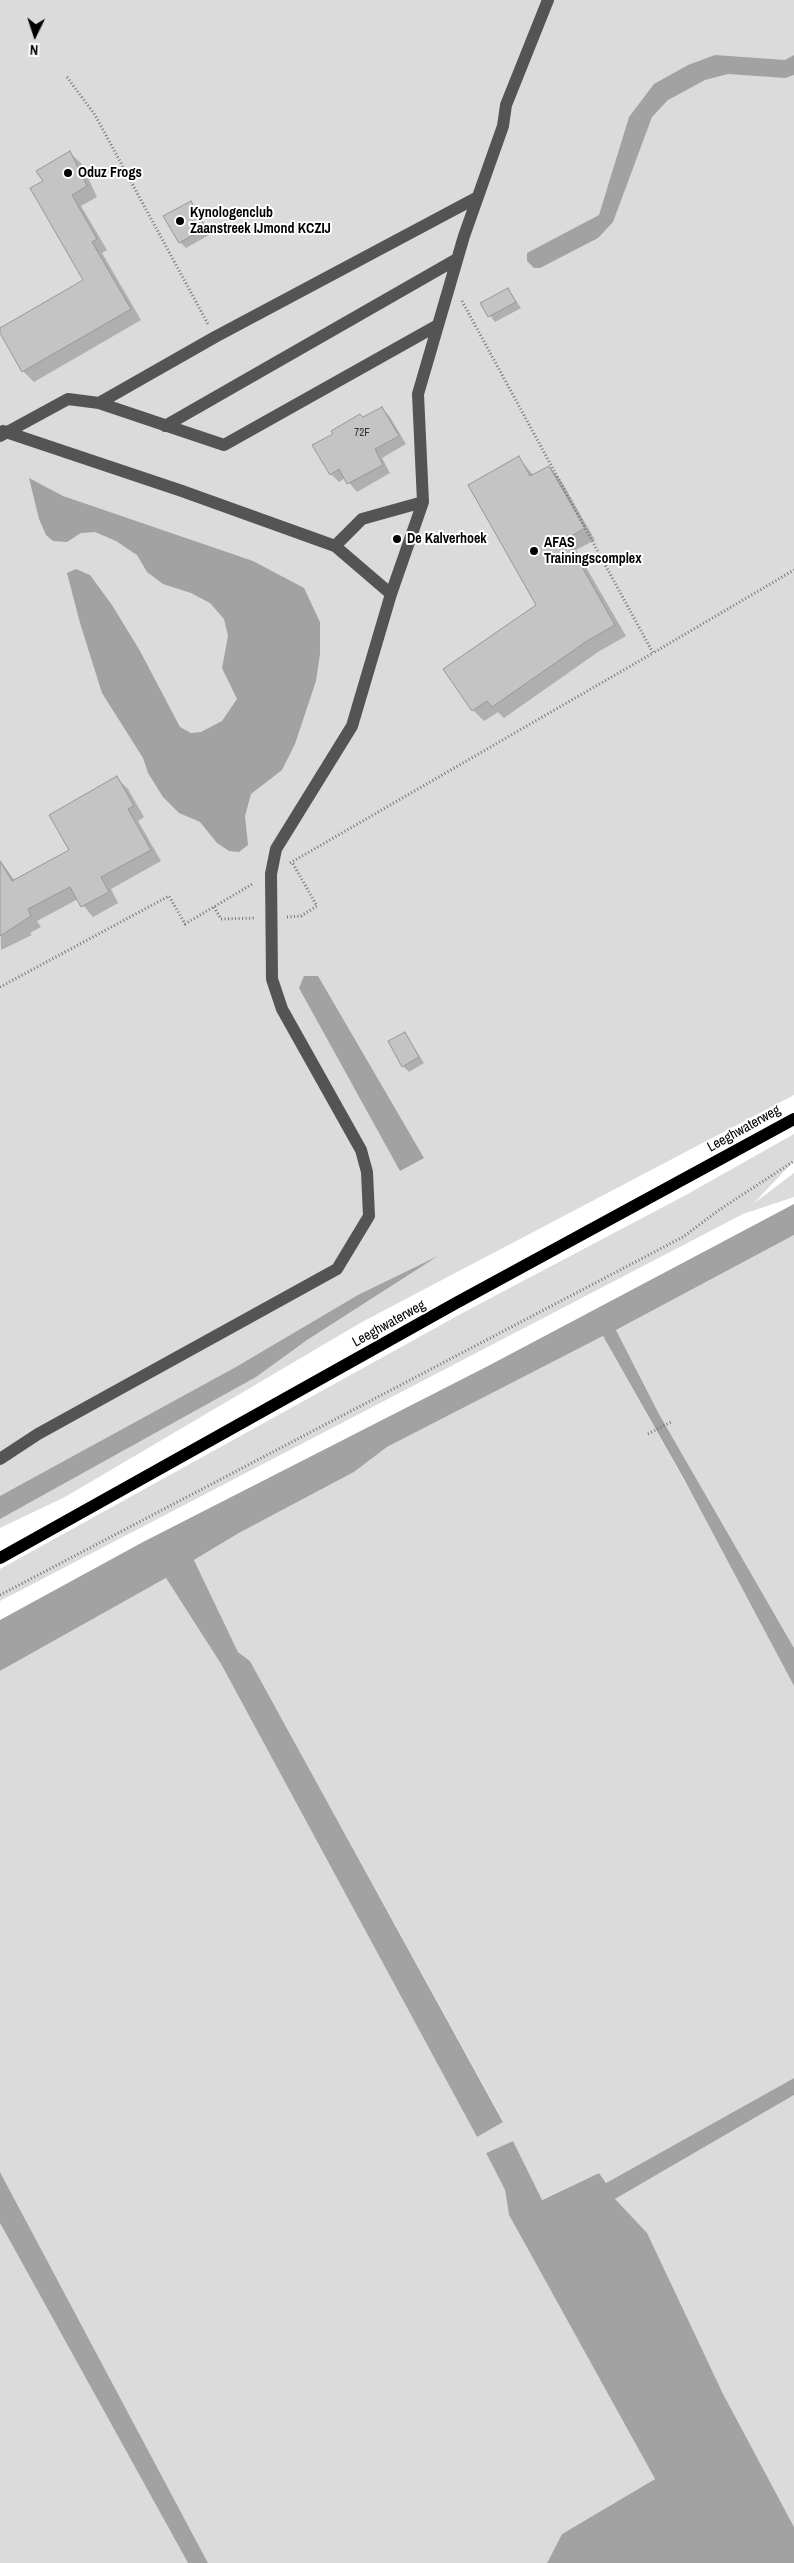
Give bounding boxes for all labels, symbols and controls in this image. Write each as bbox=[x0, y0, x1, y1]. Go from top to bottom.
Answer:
north arrow bbox=[10, 10, 60, 60]
text: N bbox=[29, 41, 39, 59]
place label: Oduz Frogs bbox=[78, 165, 142, 181]
marker: Oduz Frogs bbox=[62, 167, 74, 179]
place label: Kynologenclub Zaanstreek IJmond KCZIJ bbox=[190, 205, 331, 238]
marker: Kynologenclub Zaanstreek IJmond KCZIJ bbox=[174, 215, 186, 227]
house number: 72F bbox=[354, 426, 370, 440]
place label: De Kalverhoek bbox=[407, 531, 487, 547]
marker: De Kalverhoek bbox=[391, 533, 403, 545]
place label: AFAS Trainingscomplex bbox=[544, 535, 642, 568]
marker: AFAS Trainingscomplex bbox=[528, 545, 540, 557]
street label: Leeghwaterweg bbox=[704, 1102, 784, 1156]
street label: Leeghwaterweg bbox=[349, 1297, 429, 1351]

